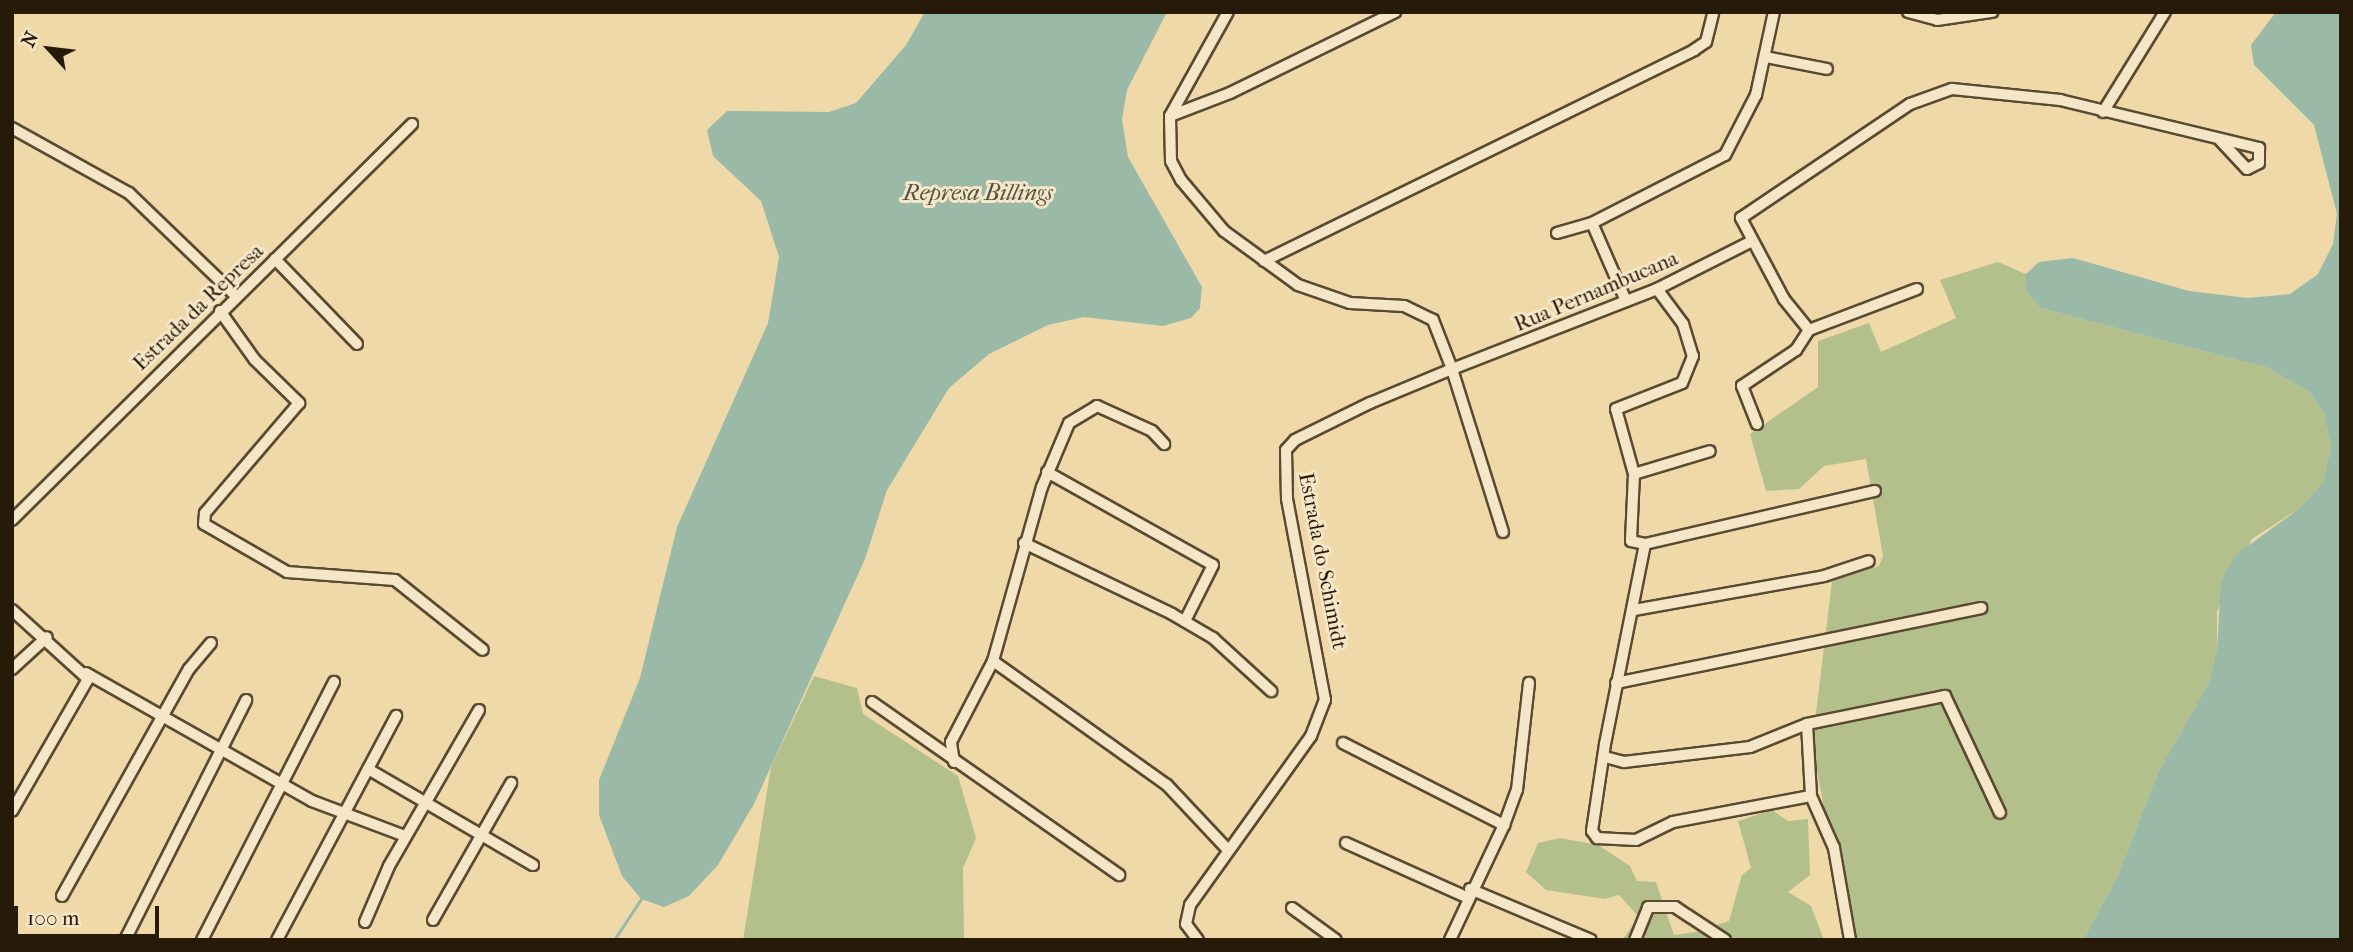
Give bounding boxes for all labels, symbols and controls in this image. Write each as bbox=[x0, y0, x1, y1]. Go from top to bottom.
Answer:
north arrow bbox=[14, 14, 84, 84]
text: N bbox=[17, 28, 43, 51]
water label: Represa Billings bbox=[903, 179, 1053, 207]
street label: Estrada da Represa bbox=[128, 238, 268, 376]
street label: Rua Pernambucana bbox=[1510, 245, 1682, 337]
street label: Estrada do Schimidt bbox=[1294, 471, 1352, 651]
scale bar bbox=[18, 892, 163, 936]
text: 100 m bbox=[27, 906, 80, 930]

